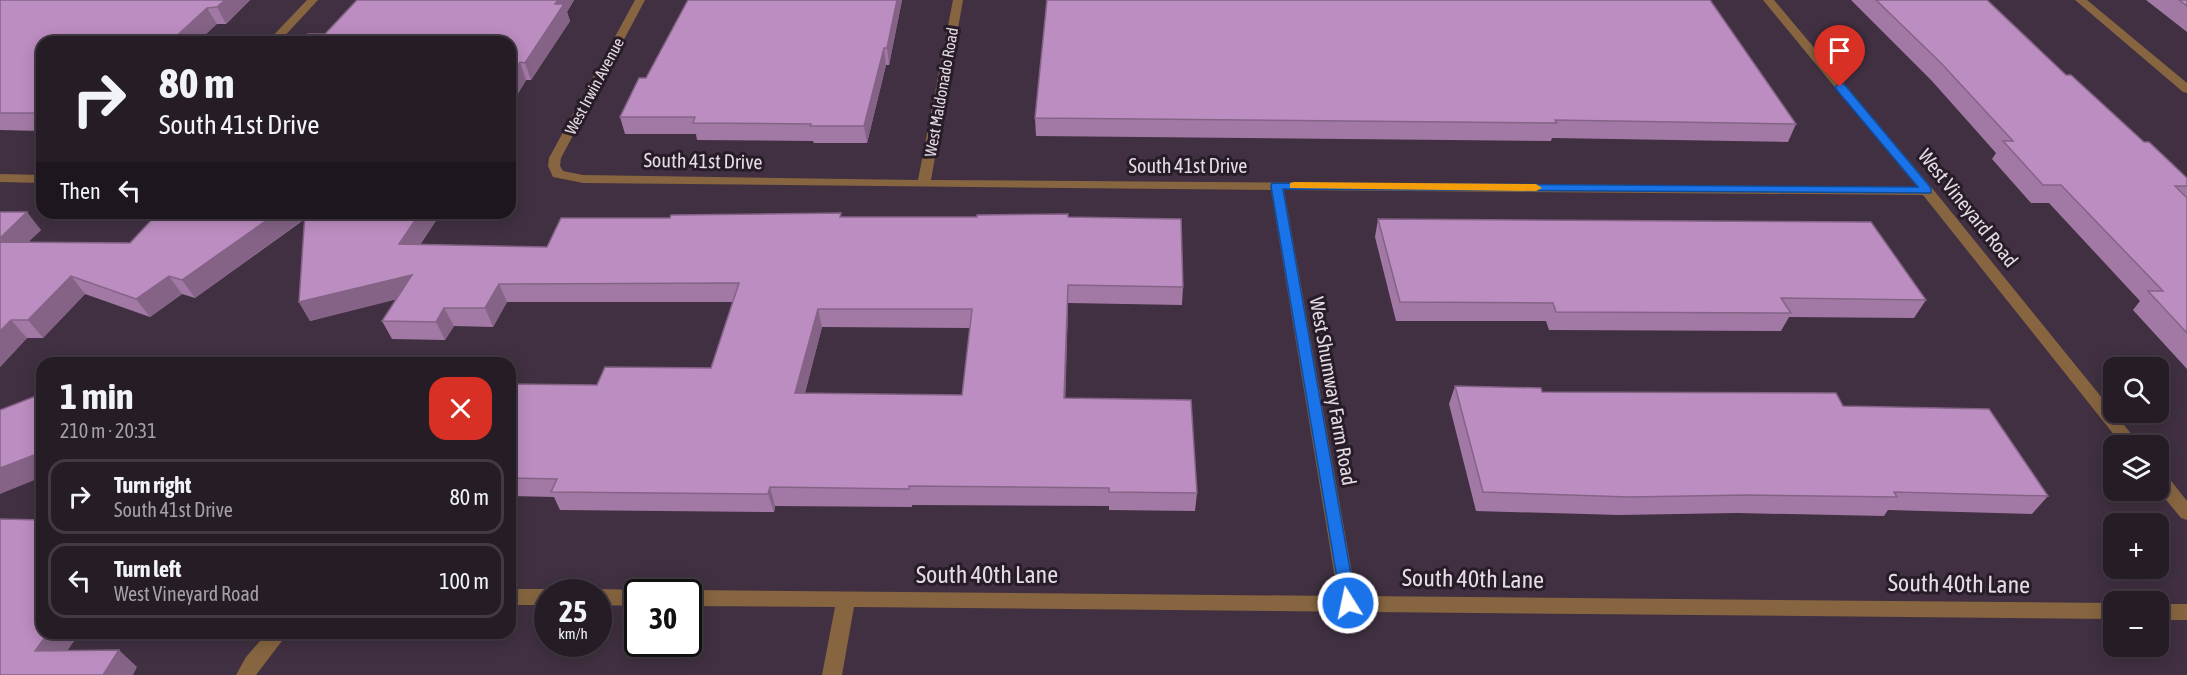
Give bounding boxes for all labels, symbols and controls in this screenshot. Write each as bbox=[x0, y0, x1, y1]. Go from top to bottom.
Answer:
pin bbox=[1814, 25, 1865, 87]
street label: West Maldonado Road bbox=[921, 26, 961, 158]
street label: West Irwin Avenue bbox=[561, 34, 627, 138]
icon: arrive bbox=[1823, 34, 1856, 67]
text: 80 m bbox=[159, 59, 234, 107]
icon: right bbox=[60, 60, 138, 138]
text: South 41st Drive bbox=[159, 109, 319, 140]
street label: West Vineyard Road bbox=[1914, 144, 2023, 271]
street label: South 41st Drive bbox=[643, 148, 763, 173]
street label: South 41st Drive bbox=[1129, 154, 1247, 177]
icon: left bbox=[113, 174, 146, 207]
text: Then bbox=[60, 178, 101, 204]
street label: West Shumway Farm Road bbox=[1306, 295, 1361, 487]
map controls bbox=[2103, 357, 2169, 657]
button: search bbox=[2103, 357, 2169, 423]
text: 1 min bbox=[60, 375, 134, 417]
button: close bbox=[429, 377, 492, 440]
text: 210 m · 20:31 bbox=[60, 419, 157, 442]
button: layers bbox=[2103, 435, 2169, 501]
text: Turn right bbox=[114, 472, 191, 498]
icon: right bbox=[63, 480, 96, 513]
text: 80 m bbox=[449, 484, 489, 510]
text: South 41st Drive bbox=[114, 498, 233, 521]
button: + bbox=[2103, 513, 2169, 579]
text: Turn left bbox=[114, 556, 181, 582]
street label: South 40th Lane bbox=[916, 561, 1058, 588]
icon: left bbox=[63, 564, 96, 597]
street label: South 40th Lane bbox=[1402, 564, 1544, 593]
text: 100 m bbox=[439, 568, 489, 594]
street label: South 40th Lane bbox=[1888, 569, 2030, 598]
position arrow bbox=[1316, 571, 1380, 635]
speed limit sign: 30 bbox=[624, 579, 702, 657]
text: West Vineyard Road bbox=[114, 582, 259, 605]
button: − bbox=[2103, 591, 2169, 657]
text: 25 bbox=[559, 594, 587, 628]
text: km/h bbox=[558, 625, 588, 642]

